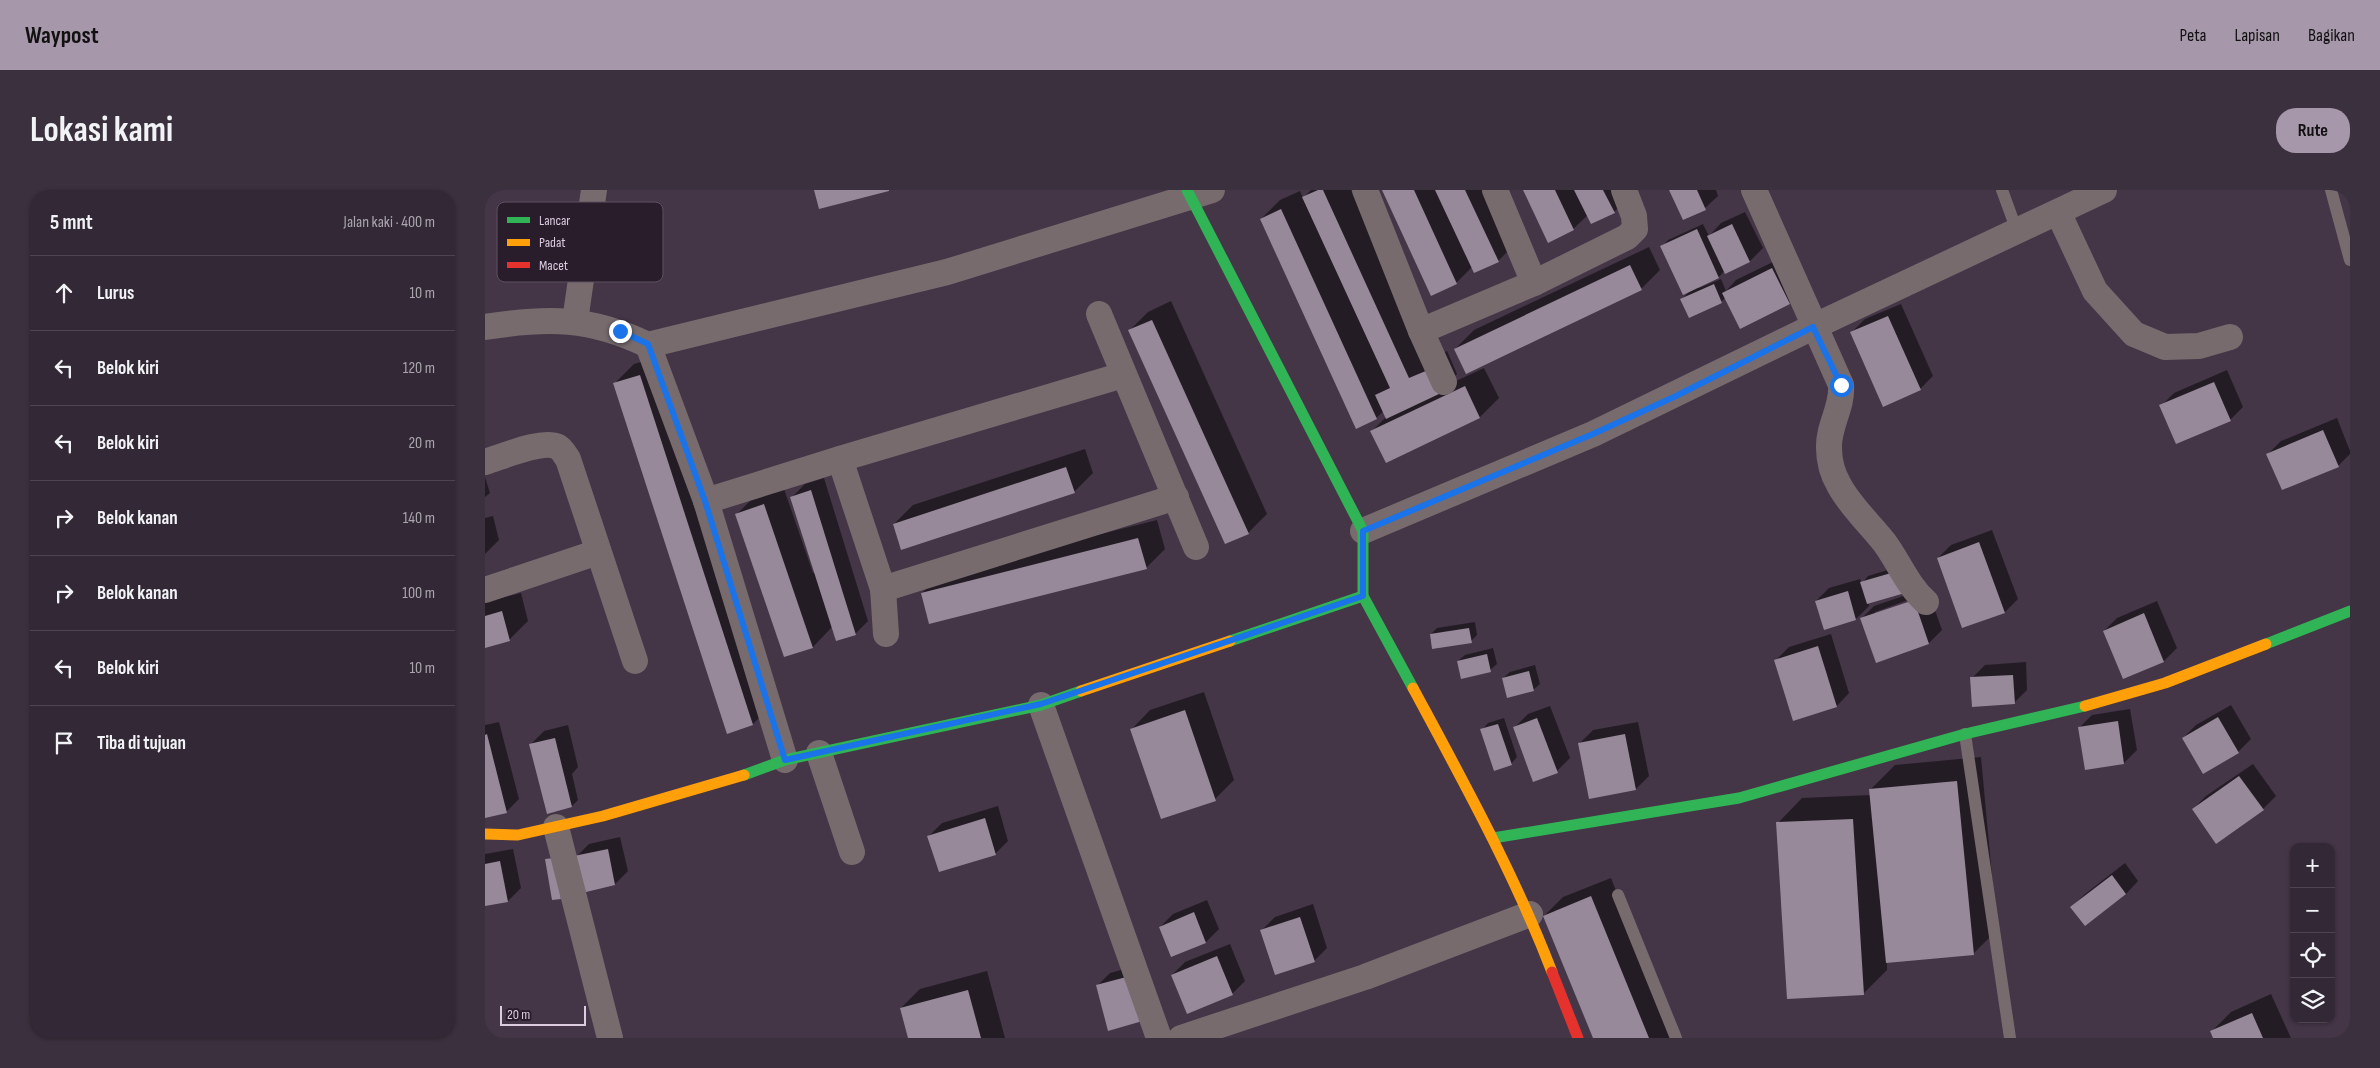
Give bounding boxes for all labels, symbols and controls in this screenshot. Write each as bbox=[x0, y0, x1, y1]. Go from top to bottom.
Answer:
text: Waypost bbox=[25, 21, 99, 50]
text: Peta bbox=[2179, 25, 2207, 46]
text: Lapisan bbox=[2235, 25, 2280, 46]
text: Bagikan bbox=[2308, 25, 2355, 46]
button: Rute bbox=[2276, 108, 2350, 153]
text: Lokasi kami bbox=[30, 109, 173, 152]
legend bbox=[497, 202, 663, 282]
text: 5 mnt bbox=[50, 210, 93, 235]
text: Lancar bbox=[539, 212, 570, 229]
text: Jalan kaki · 400 m bbox=[344, 213, 435, 232]
text: Padat bbox=[539, 234, 566, 251]
text: Macet bbox=[539, 257, 568, 274]
icon: ahead bbox=[50, 279, 78, 307]
text: Lurus bbox=[97, 282, 134, 305]
text: 10 m bbox=[409, 284, 435, 303]
route end bbox=[609, 320, 632, 343]
icon: left bbox=[50, 354, 78, 382]
text: Belok kiri bbox=[97, 357, 159, 380]
text: 120 m bbox=[403, 359, 435, 378]
route start bbox=[1830, 374, 1853, 397]
icon: left bbox=[50, 429, 78, 457]
text: Belok kiri bbox=[97, 432, 159, 455]
text: 20 m bbox=[408, 434, 435, 453]
icon: right bbox=[50, 504, 78, 532]
text: Belok kanan bbox=[97, 507, 178, 530]
text: 140 m bbox=[403, 509, 435, 528]
icon: right bbox=[50, 579, 78, 607]
text: Belok kanan bbox=[97, 582, 178, 605]
text: 100 m bbox=[402, 584, 435, 603]
icon: left bbox=[50, 654, 78, 682]
text: Belok kiri bbox=[97, 657, 159, 680]
text: 10 m bbox=[409, 659, 435, 678]
icon: arrive bbox=[50, 729, 78, 757]
text: Tiba di tujuan bbox=[97, 732, 186, 755]
map controls bbox=[2290, 843, 2335, 1023]
button: + bbox=[2290, 843, 2335, 888]
button: − bbox=[2290, 888, 2335, 933]
button: locate bbox=[2290, 933, 2335, 978]
button: layers bbox=[2290, 978, 2335, 1023]
scale bar bbox=[500, 1003, 586, 1026]
text: 20 m bbox=[507, 1006, 530, 1023]

